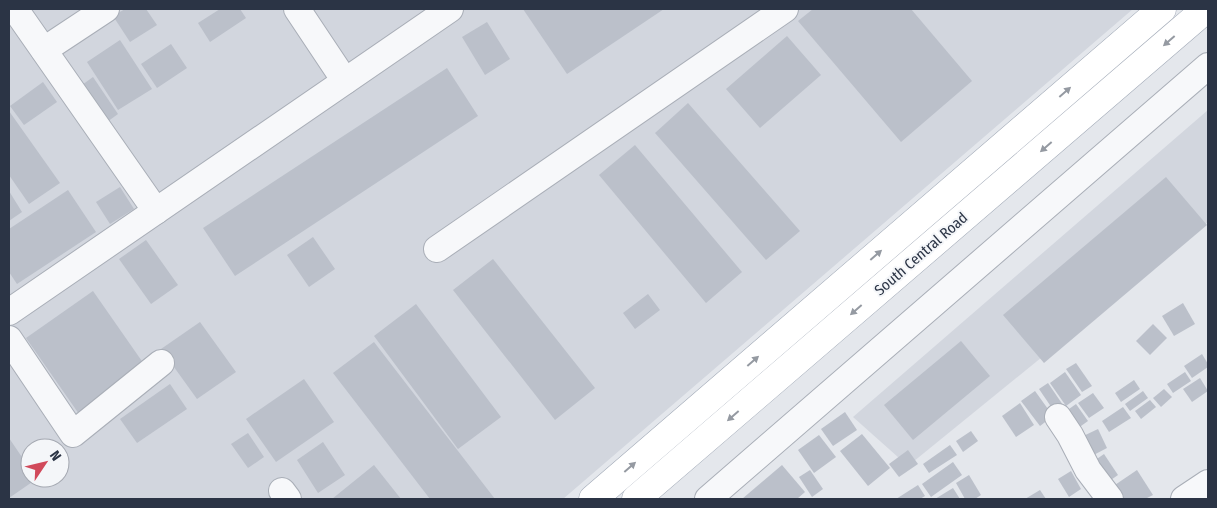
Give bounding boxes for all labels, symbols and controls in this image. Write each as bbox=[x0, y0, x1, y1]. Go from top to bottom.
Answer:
one-way arrow bbox=[1163, 35, 1176, 46]
one-way arrow bbox=[1059, 86, 1071, 98]
one-way arrow bbox=[1040, 141, 1053, 152]
street label: South Central Road bbox=[871, 209, 971, 299]
one-way arrow bbox=[869, 250, 882, 261]
one-way arrow bbox=[850, 304, 863, 315]
one-way arrow bbox=[746, 356, 759, 367]
one-way arrow bbox=[727, 410, 740, 421]
north arrow bbox=[20, 438, 70, 488]
text: N bbox=[46, 448, 65, 464]
one-way arrow bbox=[623, 462, 636, 473]

